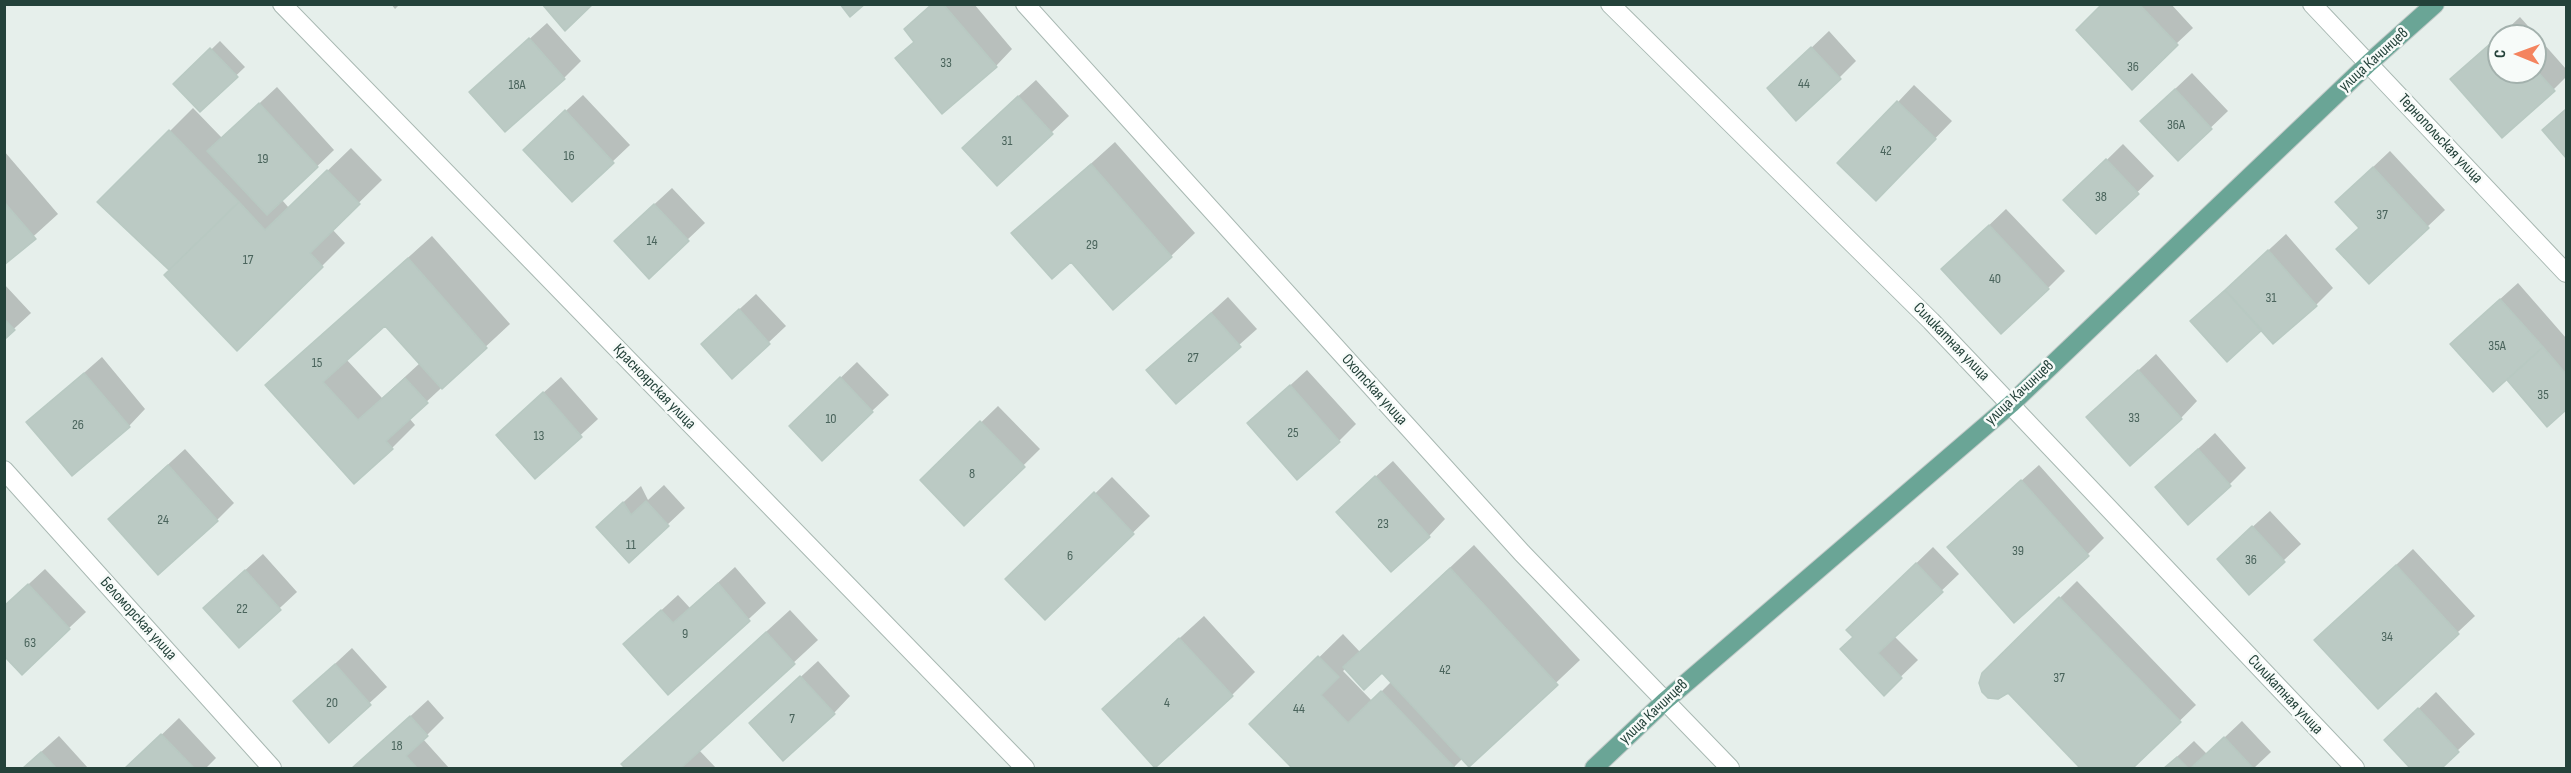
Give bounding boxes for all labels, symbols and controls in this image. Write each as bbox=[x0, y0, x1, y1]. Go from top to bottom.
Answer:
street label: улица Качинцев bbox=[2335, 24, 2413, 96]
north arrow bbox=[2487, 24, 2547, 84]
text: С bbox=[2491, 49, 2510, 58]
house number: 33 bbox=[940, 55, 952, 71]
house number: 36 bbox=[2127, 59, 2139, 75]
house number: 44 bbox=[1798, 76, 1810, 92]
house number: 18А bbox=[508, 77, 526, 93]
street label: Тернопольская улица bbox=[2394, 90, 2486, 188]
house number: 36А bbox=[2167, 117, 2185, 133]
house number: 31 bbox=[1002, 133, 1012, 149]
house number: 42 bbox=[1880, 143, 1892, 159]
house number: 16 bbox=[563, 148, 575, 164]
house number: 19 bbox=[257, 151, 269, 167]
house number: 38 bbox=[2095, 189, 2107, 205]
house number: 37 bbox=[2376, 207, 2388, 223]
house number: 14 bbox=[647, 233, 657, 249]
house number: 29 bbox=[1086, 237, 1098, 253]
house number: 17 bbox=[243, 252, 253, 268]
house number: 40 bbox=[1989, 271, 2001, 287]
house number: 31 bbox=[2266, 290, 2276, 306]
street label: Силикатная улица bbox=[1909, 299, 1993, 385]
house number: 35А bbox=[2488, 338, 2506, 354]
street label: Красноярская улица bbox=[609, 340, 699, 434]
house number: 27 bbox=[1187, 350, 1199, 366]
street label: Охотская улица bbox=[1337, 350, 1411, 430]
house number: 15 bbox=[312, 355, 322, 371]
street label: улица Качинцев bbox=[1982, 356, 2058, 430]
house number: 35 bbox=[2537, 387, 2549, 403]
house number: 33 bbox=[2128, 410, 2140, 426]
house number: 10 bbox=[825, 411, 837, 427]
house number: 26 bbox=[72, 417, 84, 433]
house number: 25 bbox=[1287, 425, 1299, 441]
house number: 13 bbox=[534, 428, 544, 444]
house number: 8 bbox=[969, 466, 975, 482]
house number: 24 bbox=[157, 512, 169, 528]
house number: 23 bbox=[1377, 516, 1389, 532]
house number: 11 bbox=[626, 537, 636, 553]
house number: 39 bbox=[2012, 543, 2024, 559]
house number: 6 bbox=[1067, 548, 1073, 564]
house number: 36 bbox=[2245, 552, 2257, 568]
street label: Беломорская улица bbox=[96, 573, 180, 665]
house number: 22 bbox=[236, 601, 248, 617]
house number: 9 bbox=[682, 626, 688, 642]
house number: 34 bbox=[2381, 629, 2393, 645]
house number: 63 bbox=[24, 635, 36, 651]
street label: Силикатная улица bbox=[2243, 651, 2327, 739]
house number: 42 bbox=[1439, 662, 1451, 678]
house number: 37 bbox=[2053, 670, 2065, 686]
street label: улица Качинцев bbox=[1616, 675, 1692, 749]
house number: 20 bbox=[326, 695, 338, 711]
house number: 4 bbox=[1164, 695, 1170, 711]
house number: 44 bbox=[1293, 701, 1305, 717]
house number: 7 bbox=[789, 711, 795, 727]
house number: 18 bbox=[391, 738, 403, 754]

